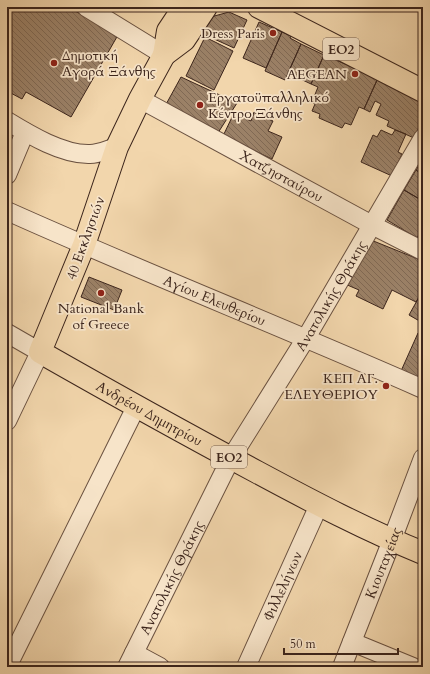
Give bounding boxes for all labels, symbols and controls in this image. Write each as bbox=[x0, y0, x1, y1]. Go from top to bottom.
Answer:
place label: Dress Paris bbox=[201, 24, 265, 43]
marker: Dress Paris bbox=[268, 28, 278, 38]
road number: ΕΟ2 bbox=[323, 38, 359, 60]
place label: Δημοτική Αγορά Ξάνθης bbox=[62, 46, 156, 81]
marker: Δημοτική Αγορά Ξάνθης bbox=[49, 58, 59, 68]
place label: AEGEAN bbox=[287, 65, 347, 84]
marker: AEGEAN bbox=[350, 69, 360, 79]
place label: Εργατοϋπαλληλικό Κέντρο Ξάνθης bbox=[208, 88, 329, 123]
marker: Εργατοϋπαλληλικό Κέντρο Ξάνθης bbox=[195, 100, 205, 110]
street label: Χατζησταύρου bbox=[236, 146, 326, 207]
street label: 40 Εκκλησιών bbox=[62, 194, 109, 282]
street label: Ανατολικής Θράκης bbox=[291, 237, 371, 355]
street label: Αγίου Ελευθερίου bbox=[160, 271, 269, 331]
marker: National Bank of Greece bbox=[96, 288, 106, 298]
place label: National Bank of Greece bbox=[58, 299, 145, 334]
place label: ΚΕΠ ΑΓ. ΕΛΕΥΘΕΡΙΟΥ bbox=[284, 369, 379, 404]
street label: Ανδρέου Δημητρίου bbox=[93, 377, 206, 451]
marker: ΚΕΠ ΑΓ. ΕΛΕΥΘΕΡΙΟΥ bbox=[381, 381, 391, 391]
road number: ΕΟ2 bbox=[211, 446, 247, 468]
street label: Ανατολικής Θράκης bbox=[136, 517, 208, 638]
street label: Κιουταχείας bbox=[361, 524, 406, 602]
street label: Φιλλελήνων bbox=[259, 548, 307, 624]
scale bar bbox=[284, 630, 398, 656]
text: 50 m bbox=[290, 636, 317, 652]

